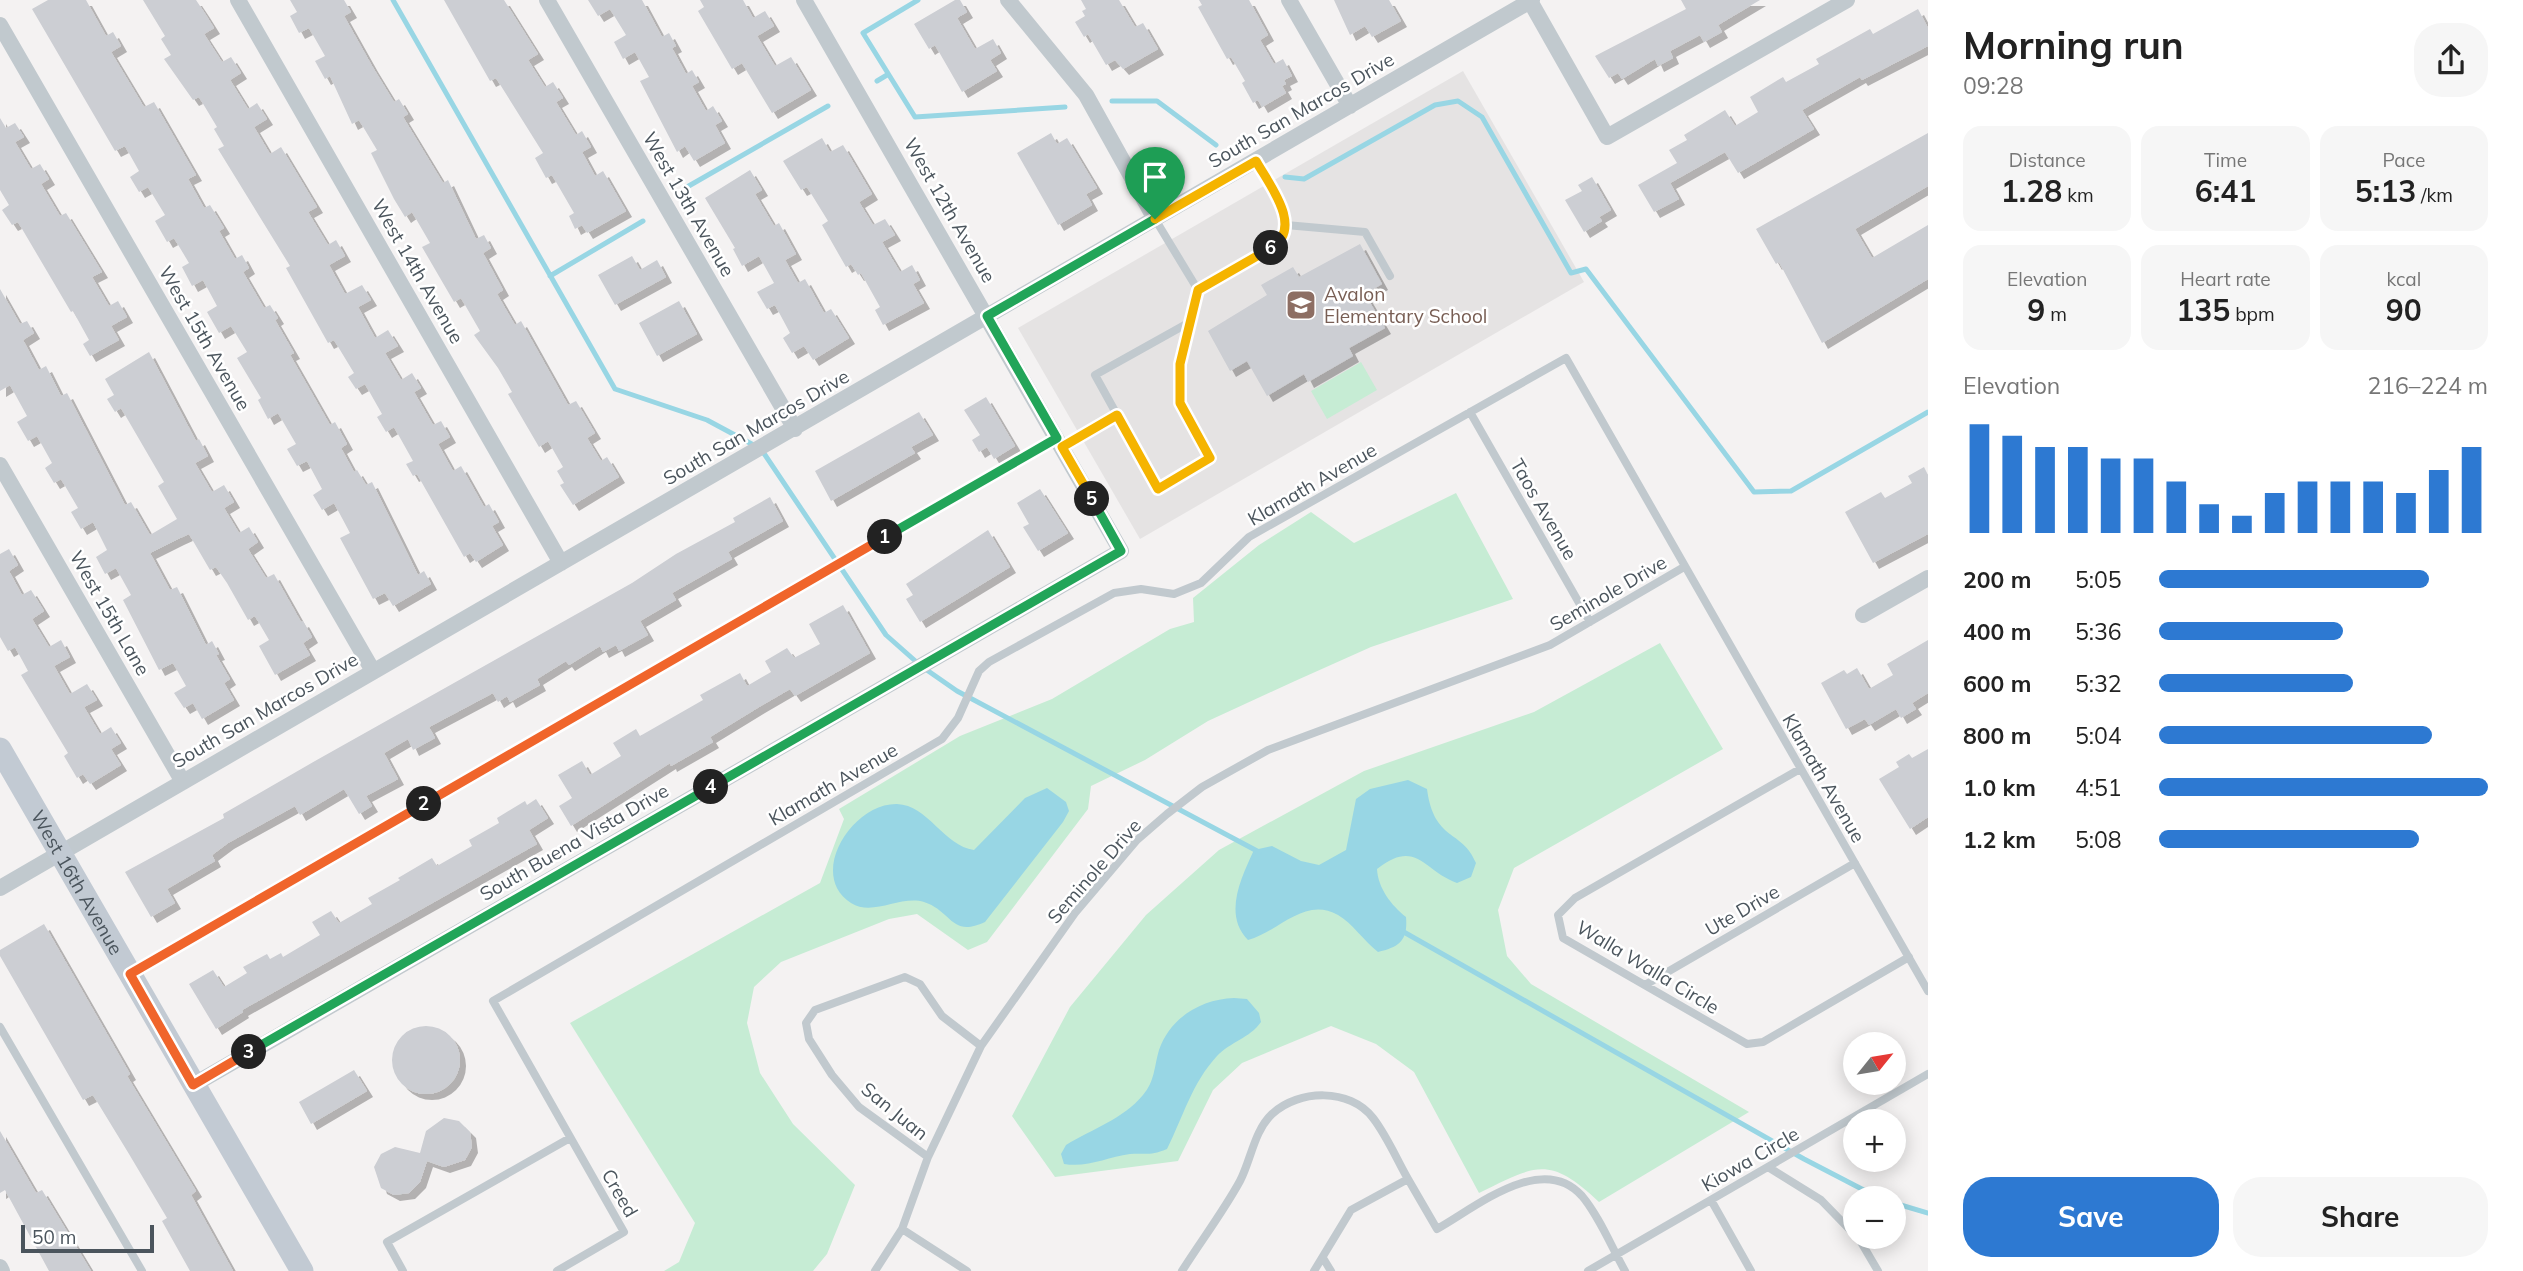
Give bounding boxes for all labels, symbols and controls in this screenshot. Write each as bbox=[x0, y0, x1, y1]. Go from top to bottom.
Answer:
text: Morning run bbox=[1963, 21, 2184, 69]
button: share bbox=[2414, 23, 2488, 97]
street label: South San Marcos Drive bbox=[1204, 47, 1398, 173]
text: 09:28 bbox=[1963, 71, 2023, 100]
street label: West 13th Avenue bbox=[638, 127, 740, 281]
street label: West 12th Avenue bbox=[899, 133, 1001, 287]
pin bbox=[1125, 147, 1185, 219]
text: Distance bbox=[2009, 148, 2086, 172]
text: Time bbox=[2204, 148, 2247, 172]
text: Pace bbox=[2382, 148, 2425, 172]
icon: arrive bbox=[1136, 158, 1174, 196]
text: 1.28 bbox=[2001, 172, 2062, 210]
text: 6:41 bbox=[2195, 172, 2256, 210]
text: 5:13 bbox=[2355, 172, 2416, 210]
text: km bbox=[2062, 183, 2094, 207]
text: /km bbox=[2416, 183, 2453, 207]
street label: West 14th Avenue bbox=[367, 194, 469, 348]
pin: 6 bbox=[1254, 230, 1288, 266]
text: 6 bbox=[1265, 235, 1276, 259]
street label: West 15th Avenue bbox=[154, 261, 256, 415]
text: Elevation bbox=[2007, 267, 2087, 291]
text: Heart rate bbox=[2180, 267, 2271, 291]
text: kcal bbox=[2386, 267, 2421, 291]
place label: Avalon Elementary School bbox=[1324, 282, 1487, 328]
school or university icon: Avalon Elementary School bbox=[1284, 288, 1318, 322]
text: 9 bbox=[2027, 291, 2045, 329]
text: 135 bbox=[2176, 291, 2230, 329]
text: 90 bbox=[2386, 291, 2422, 329]
text: m bbox=[2045, 302, 2067, 326]
text: bpm bbox=[2230, 302, 2275, 326]
street label: South San Marcos Drive bbox=[659, 364, 853, 490]
text: Elevation bbox=[1963, 371, 2060, 400]
text: 216–224 m bbox=[2367, 371, 2488, 400]
street label: Klamath Avenue bbox=[1243, 437, 1381, 531]
street label: Taos Avenue bbox=[1505, 454, 1583, 564]
pin: 5 bbox=[1074, 482, 1110, 516]
text: 5 bbox=[1086, 486, 1097, 510]
pin: 1 bbox=[868, 520, 903, 554]
text: 1 bbox=[879, 524, 890, 548]
street label: West 15th Lane bbox=[65, 546, 155, 680]
street label: Seminole Drive bbox=[1545, 550, 1671, 636]
text: 200 m bbox=[1963, 565, 2031, 594]
text: 5:05 bbox=[2075, 565, 2122, 594]
text: 400 m bbox=[1963, 617, 2031, 646]
text: 5:36 bbox=[2075, 617, 2122, 646]
street label: South San Marcos Drive bbox=[168, 647, 362, 773]
text: 600 m bbox=[1963, 669, 2031, 698]
text: 5:32 bbox=[2075, 669, 2122, 698]
street label: Klamath Avenue bbox=[1777, 709, 1871, 847]
text: 800 m bbox=[1963, 721, 2031, 750]
text: 5:04 bbox=[2075, 721, 2122, 750]
street label: Klamath Avenue bbox=[764, 737, 902, 831]
pin: 4 bbox=[694, 770, 728, 804]
text: 1.0 km bbox=[1963, 773, 2036, 802]
text: 4:51 bbox=[2075, 773, 2122, 802]
text: 4 bbox=[705, 774, 716, 798]
street label: South Buena Vista Drive bbox=[475, 778, 673, 906]
pin: 2 bbox=[406, 786, 442, 822]
text: 2 bbox=[418, 791, 429, 815]
street label: West 16th Avenue bbox=[26, 806, 128, 959]
street label: Seminole Drive bbox=[1042, 814, 1146, 928]
text: 1.2 km bbox=[1963, 825, 2036, 854]
text: 5:08 bbox=[2075, 825, 2122, 854]
street label: Ute Drive bbox=[1701, 879, 1783, 941]
street label: Walla Walla Circle bbox=[1572, 915, 1724, 1019]
north arrow bbox=[1843, 1032, 1906, 1096]
map controls bbox=[1843, 1032, 1906, 1249]
pin: 3 bbox=[232, 1034, 266, 1070]
text: 3 bbox=[243, 1039, 254, 1063]
street label: San Juan bbox=[857, 1077, 933, 1145]
button: + bbox=[1843, 1109, 1906, 1172]
street label: Kiowa Circle bbox=[1697, 1121, 1803, 1197]
street label: Creed bbox=[597, 1165, 643, 1221]
button: Save bbox=[1963, 1177, 2219, 1257]
button: Share bbox=[2233, 1177, 2488, 1257]
button: − bbox=[1843, 1186, 1906, 1249]
scale bar bbox=[21, 1222, 154, 1254]
text: 50 m bbox=[32, 1225, 76, 1249]

